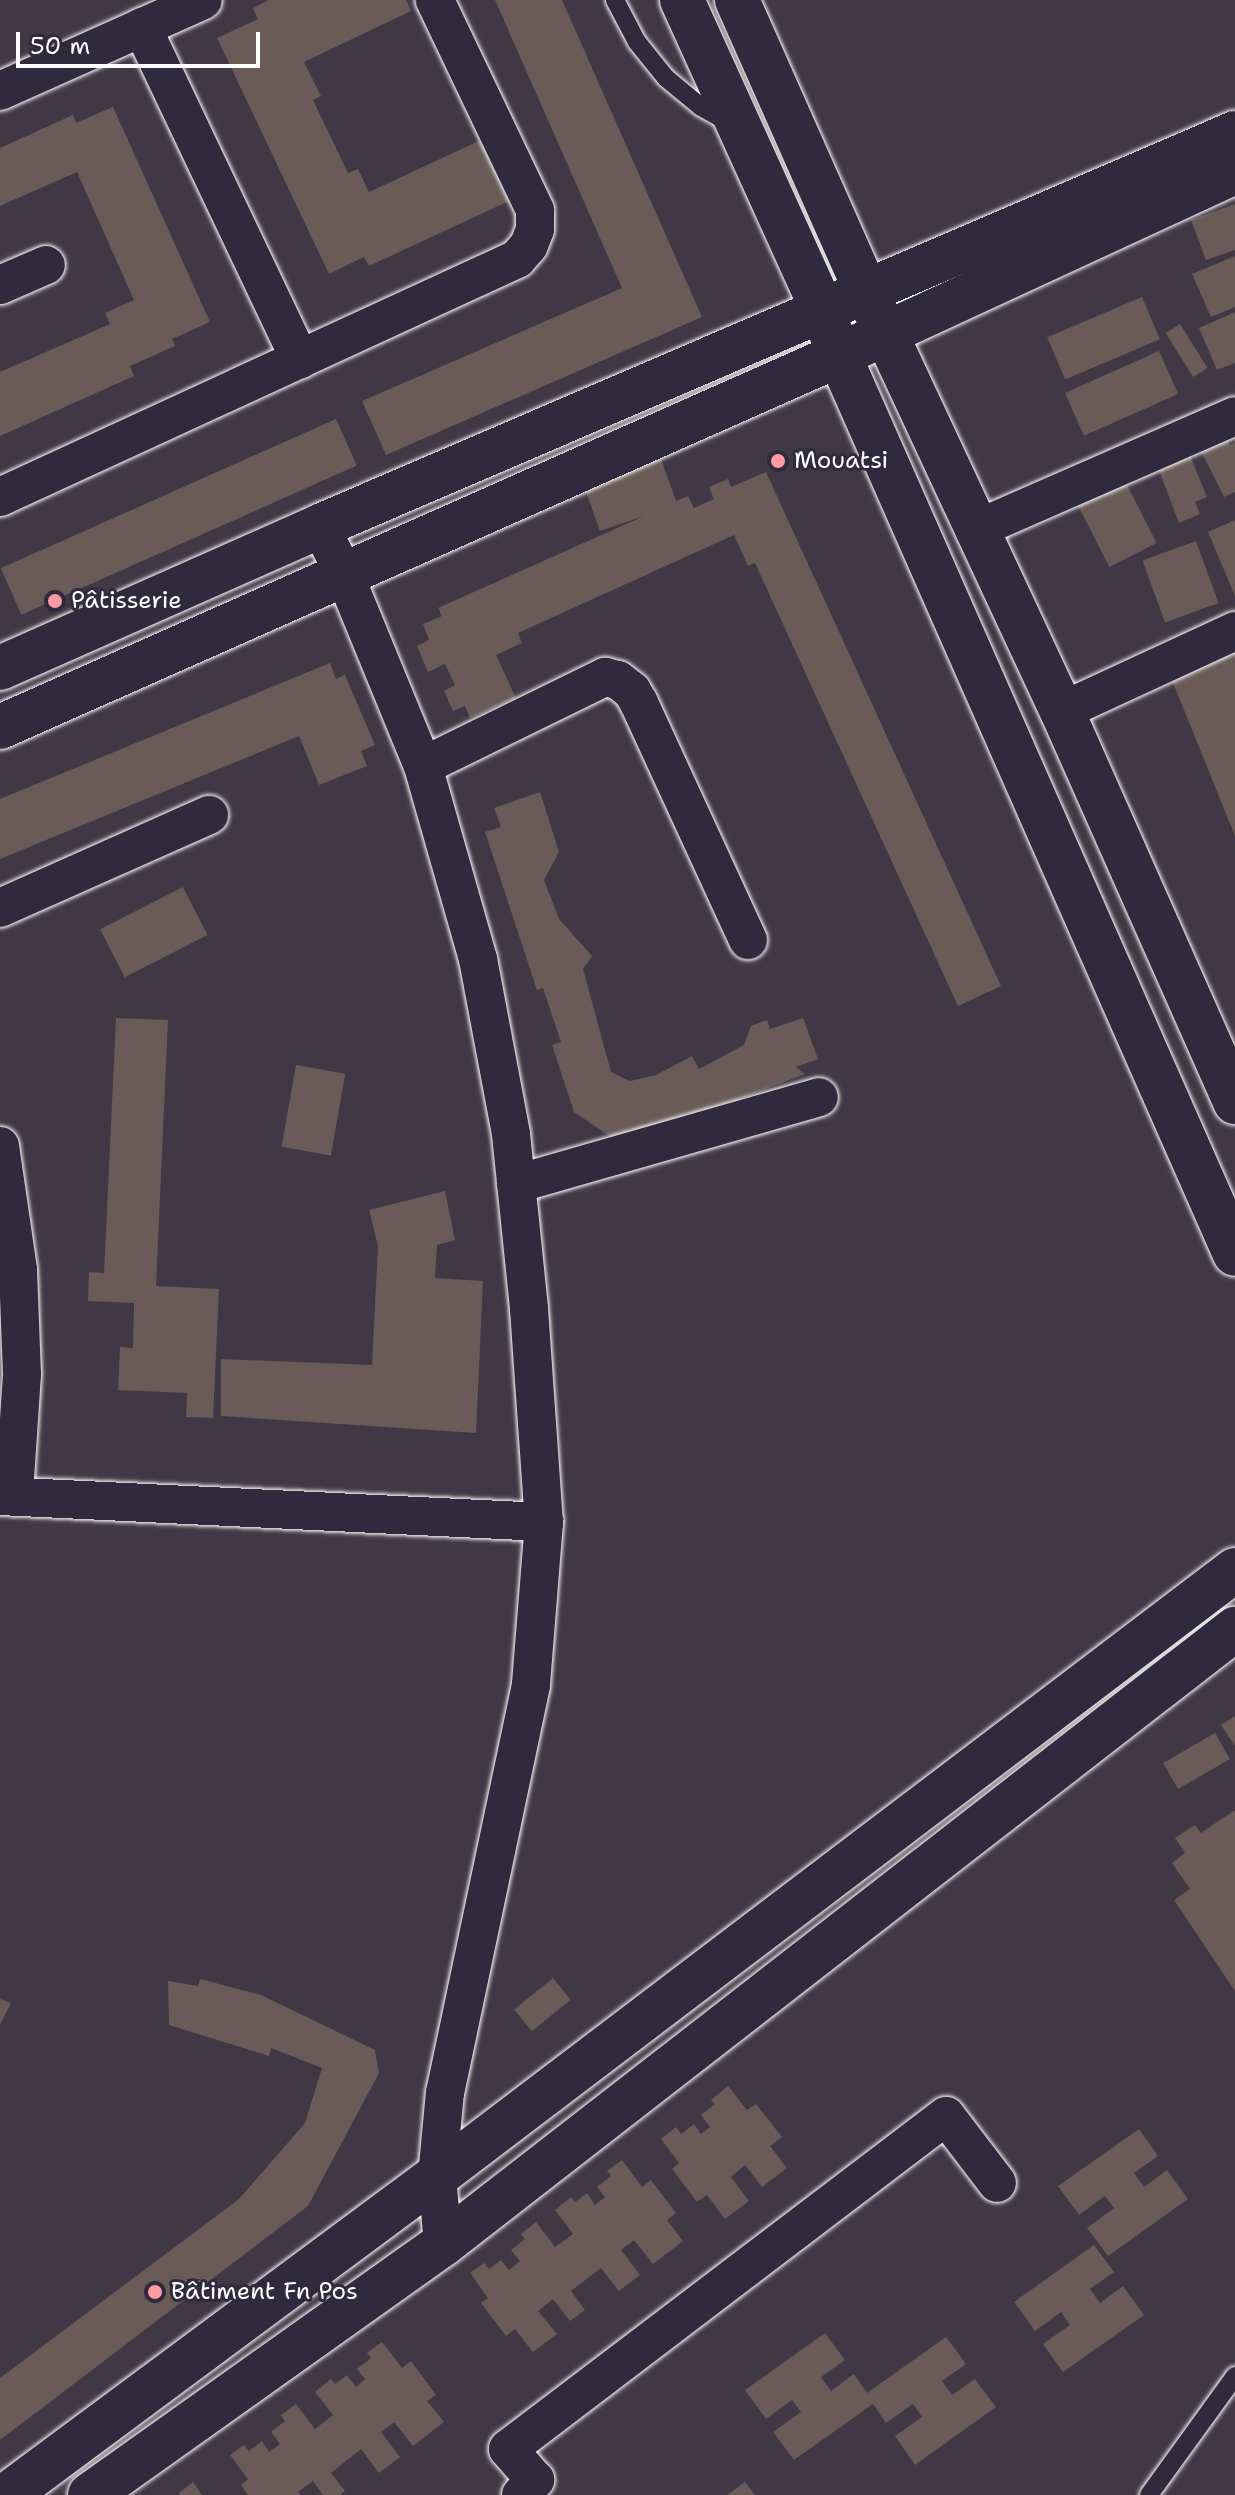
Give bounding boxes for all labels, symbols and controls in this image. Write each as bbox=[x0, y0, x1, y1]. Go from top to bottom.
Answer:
scale bar bbox=[20, 16, 264, 66]
text: 50 m bbox=[30, 30, 90, 62]
place label: Mouatsi bbox=[794, 447, 888, 475]
marker: Mouatsi bbox=[769, 452, 787, 470]
place label: Pâtisserie bbox=[71, 587, 182, 615]
marker: Pâtisserie bbox=[46, 592, 64, 610]
place label: Bâtiment Fn Pos bbox=[171, 2278, 358, 2306]
marker: Bâtiment Fn Pos bbox=[146, 2283, 164, 2301]

